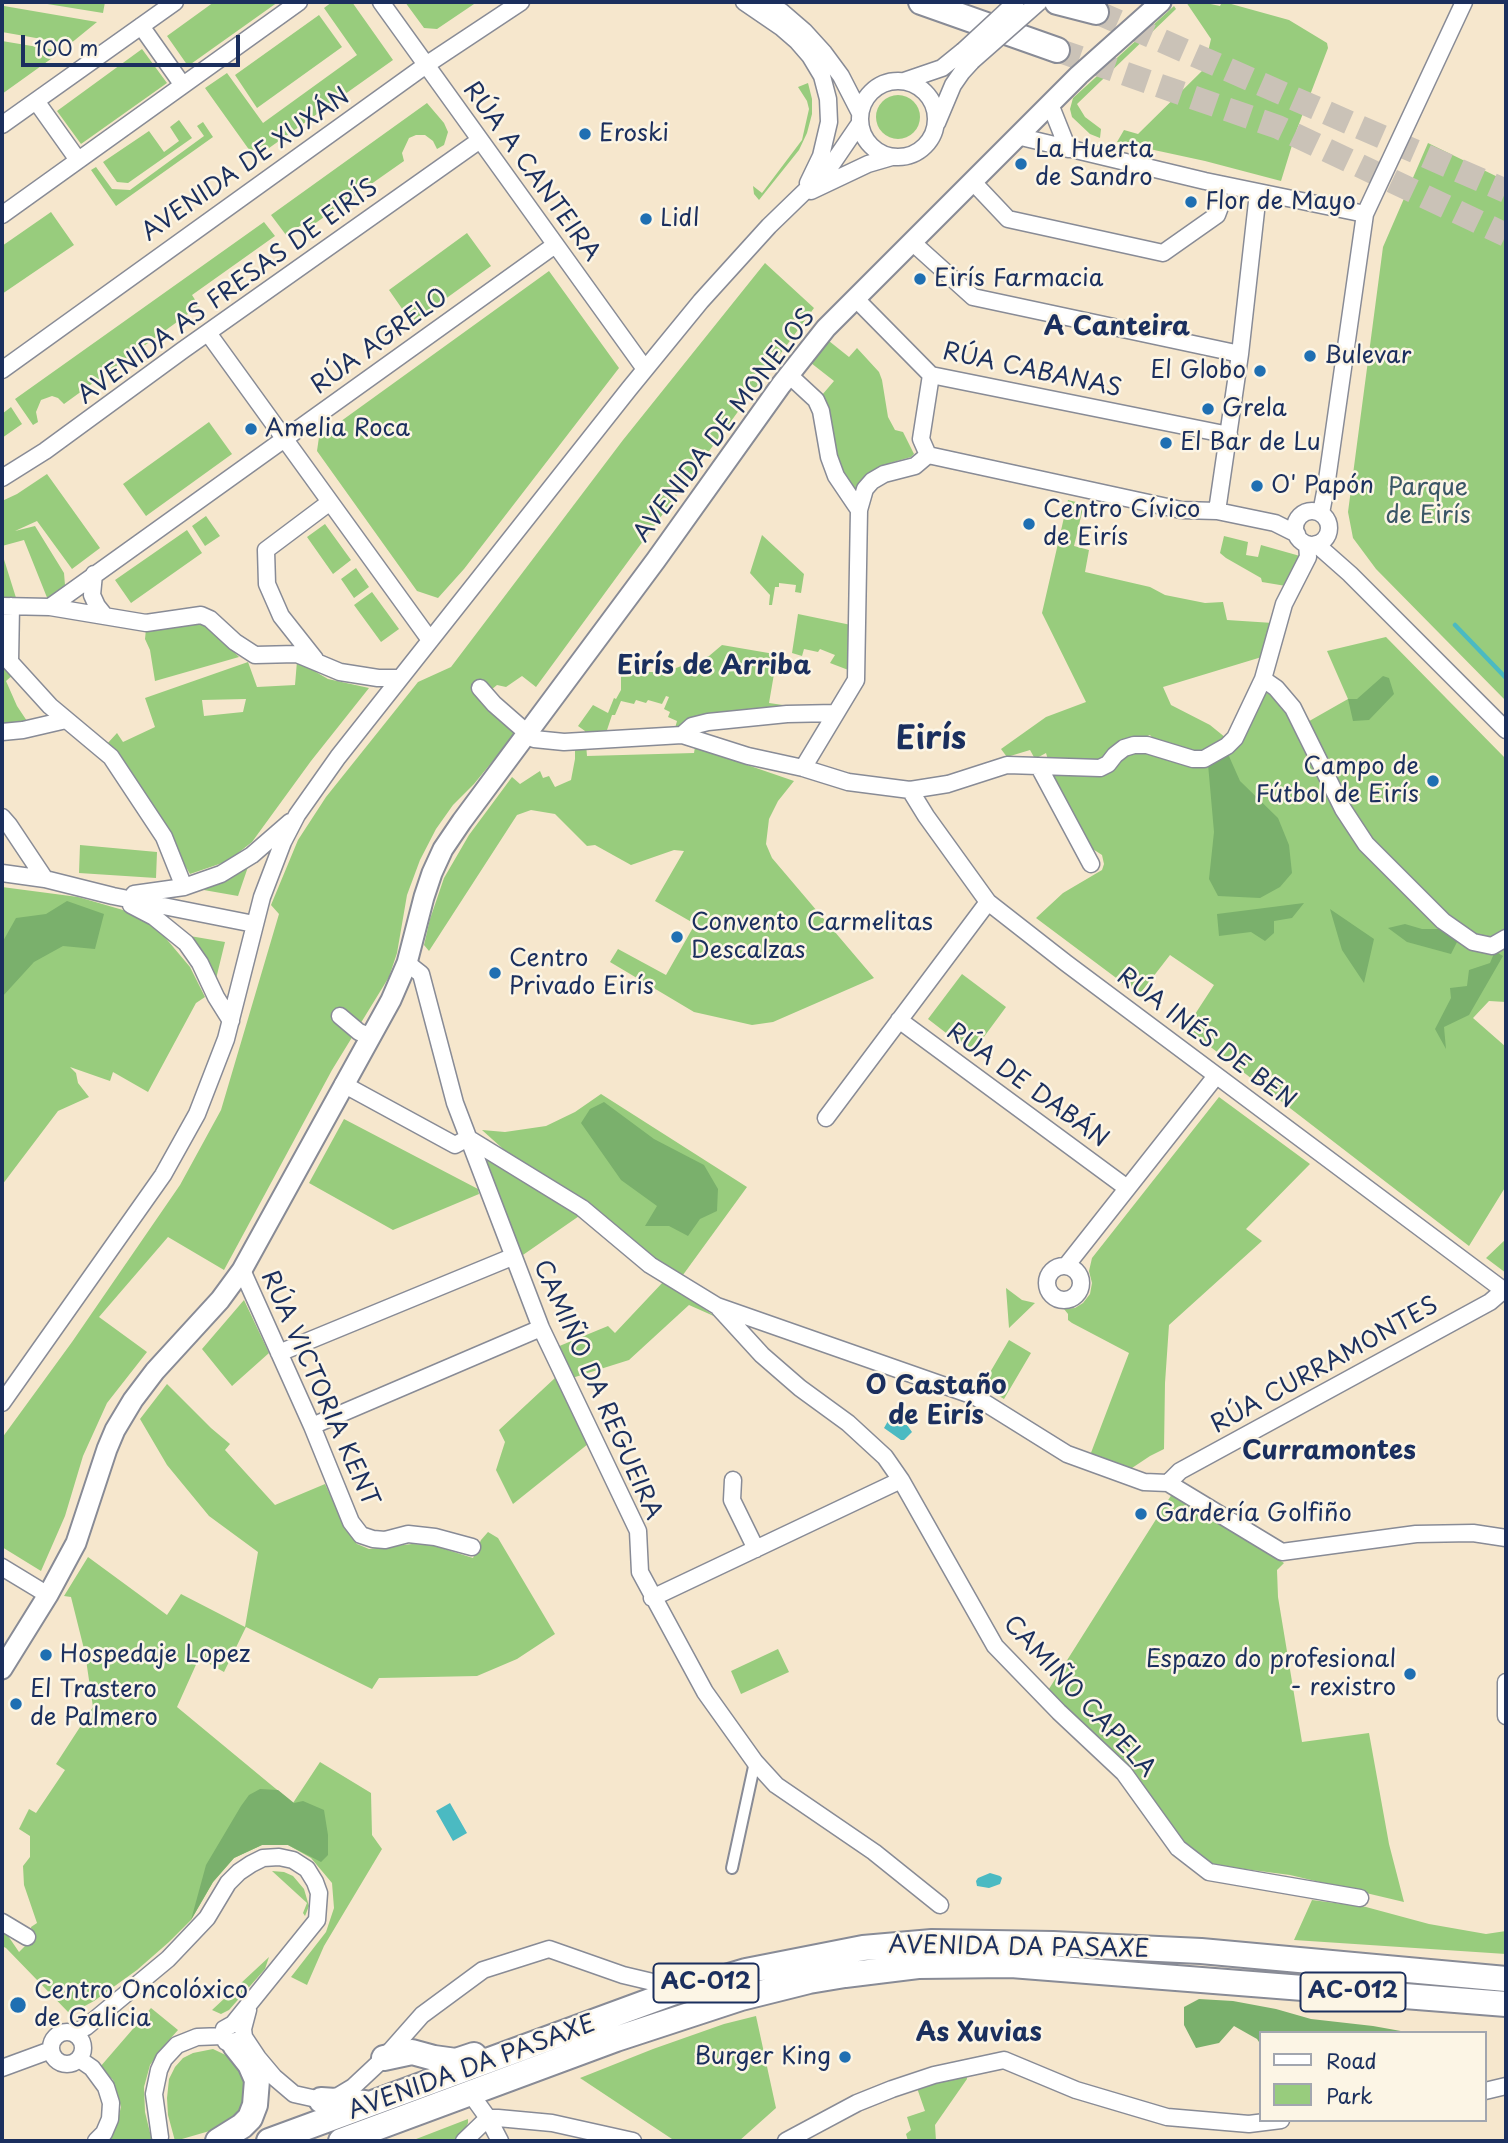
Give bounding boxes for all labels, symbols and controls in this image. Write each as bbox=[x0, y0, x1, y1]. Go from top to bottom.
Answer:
scale bar bbox=[24, 21, 243, 65]
text: 100 m bbox=[34, 31, 98, 63]
street label: RÚA A CANTEIRA bbox=[456, 77, 606, 267]
street label: AVENIDA DE XUXÁN bbox=[137, 82, 355, 248]
place label: Eroski bbox=[599, 120, 669, 148]
marker: Eroski bbox=[577, 126, 593, 142]
place label: La Huerta de Sandro bbox=[1035, 136, 1153, 192]
marker: La Huerta de Sandro bbox=[1013, 156, 1029, 172]
street label: AVENIDA AS FRESAS DE EIRÍS bbox=[72, 173, 384, 411]
place label: Flor de Mayo bbox=[1205, 188, 1356, 216]
marker: Flor de Mayo bbox=[1183, 194, 1199, 210]
place label: Lidl bbox=[660, 205, 700, 233]
marker: Lidl bbox=[638, 211, 654, 227]
place label: Eirís Farmacia bbox=[934, 265, 1103, 293]
marker: Eirís Farmacia bbox=[912, 271, 928, 287]
street label: RÚA AGRELO bbox=[306, 283, 454, 401]
street label: AVENIDA DE MONELOS bbox=[628, 304, 822, 548]
district label: A Canteira bbox=[1044, 312, 1190, 344]
street label: RÚA CABANAS bbox=[940, 338, 1124, 404]
place label: Bulevar bbox=[1324, 342, 1411, 370]
marker: Bulevar bbox=[1302, 348, 1318, 364]
place label: El Globo bbox=[1150, 357, 1246, 385]
marker: El Globo bbox=[1252, 363, 1268, 379]
place label: Grela bbox=[1222, 395, 1287, 423]
marker: Grela bbox=[1200, 401, 1216, 417]
place label: Amelia Roca bbox=[265, 415, 410, 443]
marker: Amelia Roca bbox=[243, 421, 259, 437]
place label: El Bar de Lu bbox=[1180, 429, 1321, 457]
marker: El Bar de Lu bbox=[1158, 435, 1174, 451]
place label: O' Papón bbox=[1271, 472, 1374, 500]
park label: Parque de Eirís bbox=[1385, 474, 1471, 530]
marker: O' Papón bbox=[1249, 478, 1265, 494]
place label: Centro Cívico de Eirís bbox=[1043, 496, 1200, 552]
marker: Centro Cívico de Eirís bbox=[1021, 516, 1037, 532]
district label: Eirís de Arriba bbox=[617, 651, 811, 683]
district label: Eirís bbox=[896, 721, 966, 759]
place label: Campo de Fútbol de Eirís bbox=[1256, 753, 1419, 809]
marker: Campo de Fútbol de Eirís bbox=[1425, 773, 1441, 789]
place label: Convento Carmelitas Descalzas bbox=[691, 909, 933, 965]
marker: Convento Carmelitas Descalzas bbox=[669, 929, 685, 945]
place label: Centro Privado Eirís bbox=[509, 945, 654, 1001]
street label: RÚA INÉS DE BEN bbox=[1111, 962, 1301, 1116]
marker: Centro Privado Eirís bbox=[487, 965, 503, 981]
street label: RÚA DE DABÁN bbox=[940, 1018, 1114, 1154]
street label: CAMIÑO DA REGUEIRA bbox=[527, 1256, 667, 1524]
street label: RÚA VICTORIA KENT bbox=[254, 1267, 384, 1511]
street label: RÚA CURRAMONTES bbox=[1206, 1292, 1444, 1440]
district label: O Castaño de Eirís bbox=[865, 1371, 1007, 1432]
district label: Curramontes bbox=[1242, 1436, 1416, 1468]
place label: Gardería Golfiño bbox=[1155, 1500, 1352, 1528]
marker: Gardería Golfiño bbox=[1133, 1506, 1149, 1522]
street label: CAMIÑO CAPELA bbox=[997, 1610, 1161, 1784]
place label: Hospedaje Lopez bbox=[60, 1641, 250, 1669]
place label: Espazo do profesional - rexistro bbox=[1146, 1646, 1396, 1702]
marker: Hospedaje Lopez bbox=[38, 1647, 54, 1663]
marker: Espazo do profesional - rexistro bbox=[1402, 1666, 1418, 1682]
place label: El Trastero de Palmero bbox=[30, 1676, 158, 1732]
marker: El Trastero de Palmero bbox=[8, 1696, 24, 1712]
street label: AVENIDA DA PASAXE bbox=[888, 1931, 1150, 1965]
road number: AC-012 bbox=[654, 1964, 758, 2002]
road number: AC-012 bbox=[1300, 1972, 1406, 2011]
place label: Centro Oncolóxico de Galicia bbox=[34, 1977, 248, 2033]
marker: Centro Oncolóxico de Galicia bbox=[8, 1995, 28, 2015]
street label: AVENIDA DA PASAXE bbox=[344, 2010, 600, 2126]
district label: As Xuvias bbox=[916, 2018, 1042, 2050]
legend bbox=[1260, 2031, 1487, 2122]
place label: Burger King bbox=[694, 2043, 831, 2071]
text: Road bbox=[1326, 2044, 1377, 2076]
marker: Burger King bbox=[837, 2049, 853, 2065]
text: Park bbox=[1326, 2079, 1373, 2111]

